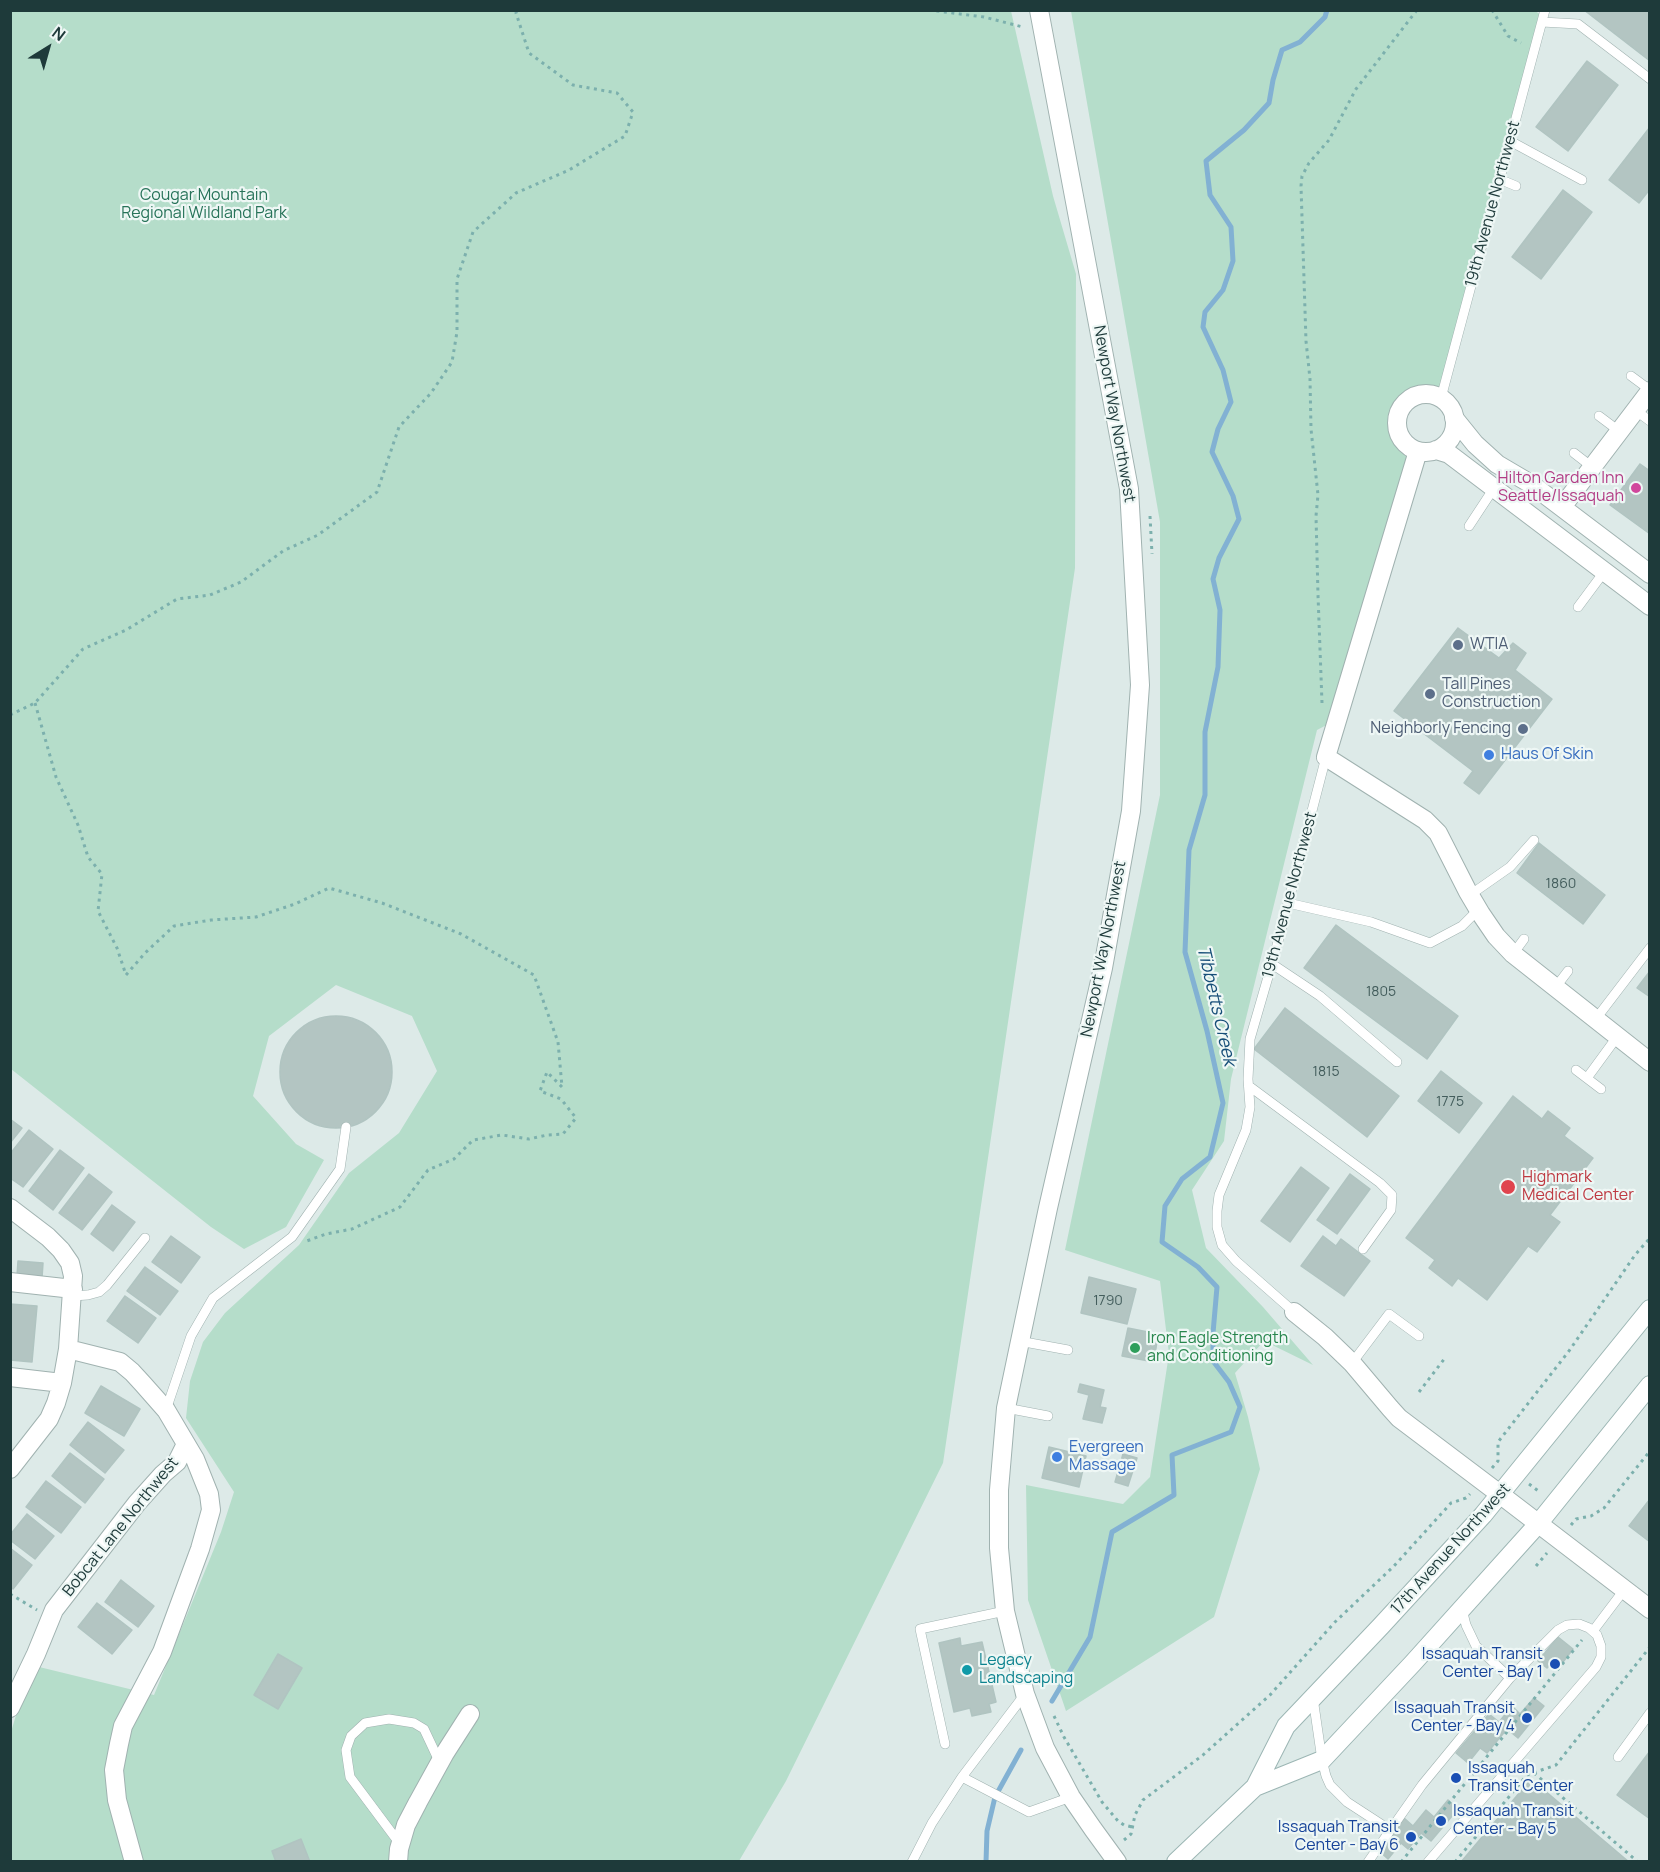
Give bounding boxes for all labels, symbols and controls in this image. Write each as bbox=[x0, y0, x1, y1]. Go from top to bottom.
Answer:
north arrow bbox=[18, 18, 78, 78]
text: N bbox=[48, 21, 70, 46]
street label: 19th Avenue Northwest bbox=[1462, 119, 1524, 289]
park label: Cougar Mountain Regional Wildland Park bbox=[121, 186, 287, 224]
street label: Newport Way Northwest bbox=[1089, 324, 1139, 504]
place label: Hilton Garden Inn Seattle/Issaquah bbox=[1498, 469, 1624, 507]
marker: Hilton Garden Inn Seattle/Issaquah bbox=[1629, 481, 1643, 495]
place label: WTIA bbox=[1470, 635, 1508, 655]
marker: WTIA bbox=[1451, 638, 1465, 652]
place label: Tall Pines Construction bbox=[1442, 675, 1540, 713]
marker: Tall Pines Construction bbox=[1423, 687, 1437, 701]
place label: Neighborly Fencing bbox=[1370, 719, 1511, 739]
marker: Neighborly Fencing bbox=[1516, 722, 1530, 736]
place label: Haus Of Skin bbox=[1501, 745, 1593, 765]
marker: Haus Of Skin bbox=[1482, 748, 1496, 762]
street label: 19th Avenue Northwest bbox=[1259, 810, 1321, 980]
street label: Newport Way Northwest bbox=[1077, 859, 1131, 1039]
house number: 1860 bbox=[1546, 876, 1576, 892]
water label: Tibbetts Creek bbox=[1192, 944, 1240, 1068]
house number: 1805 bbox=[1366, 984, 1396, 1000]
house number: 1815 bbox=[1312, 1064, 1340, 1080]
house number: 1775 bbox=[1436, 1094, 1464, 1110]
place label: Highmark Medical Center bbox=[1522, 1168, 1634, 1206]
marker: Highmark Medical Center bbox=[1499, 1178, 1517, 1196]
house number: 1790 bbox=[1093, 1293, 1123, 1309]
place label: Iron Eagle Strength and Conditioning bbox=[1147, 1329, 1288, 1367]
marker: Iron Eagle Strength and Conditioning bbox=[1128, 1341, 1142, 1355]
place label: Evergreen Massage bbox=[1069, 1438, 1144, 1476]
marker: Evergreen Massage bbox=[1050, 1450, 1064, 1464]
street label: Bobcat Lane Northwest bbox=[59, 1454, 183, 1600]
street label: 17th Avenue Northwest bbox=[1387, 1480, 1515, 1618]
place label: Issaquah Transit Center - Bay 1 bbox=[1422, 1645, 1543, 1683]
place label: Legacy Landscaping bbox=[979, 1651, 1073, 1689]
marker: Issaquah Transit Center - Bay 1 bbox=[1548, 1657, 1562, 1671]
marker: Legacy Landscaping bbox=[960, 1663, 974, 1677]
place label: Issaquah Transit Center - Bay 4 bbox=[1394, 1699, 1515, 1737]
marker: Issaquah Transit Center - Bay 4 bbox=[1520, 1711, 1534, 1725]
place label: Issaquah Transit Center bbox=[1468, 1759, 1574, 1797]
marker: Issaquah Transit Center bbox=[1449, 1771, 1463, 1785]
place label: Issaquah Transit Center - Bay 5 bbox=[1453, 1802, 1574, 1840]
marker: Issaquah Transit Center - Bay 5 bbox=[1434, 1814, 1448, 1828]
place label: Issaquah Transit Center - Bay 6 bbox=[1278, 1818, 1399, 1856]
marker: Issaquah Transit Center - Bay 6 bbox=[1404, 1830, 1418, 1844]

